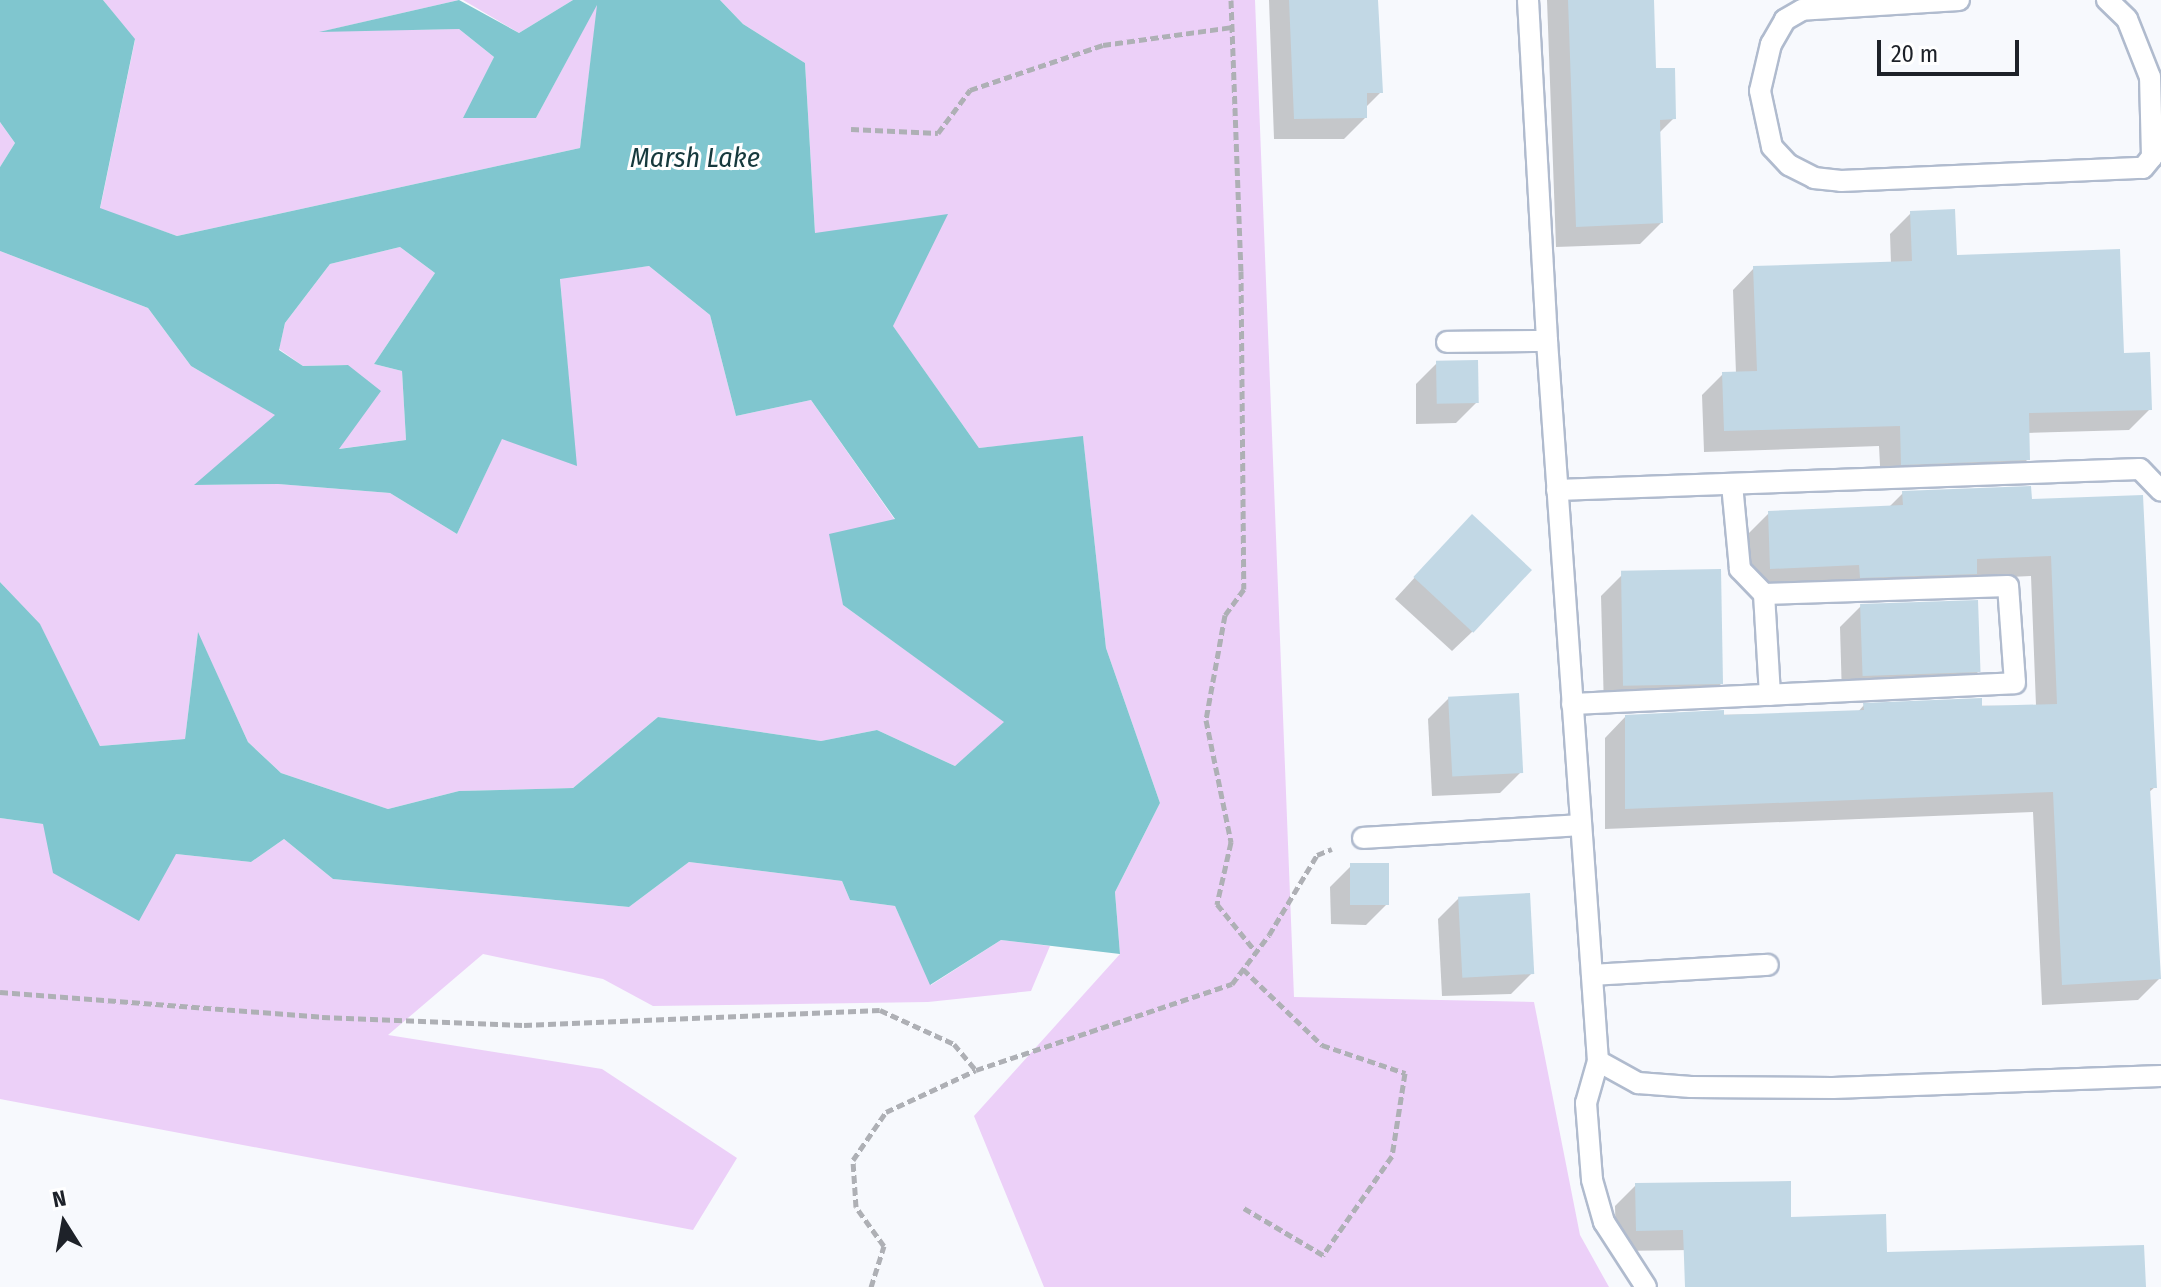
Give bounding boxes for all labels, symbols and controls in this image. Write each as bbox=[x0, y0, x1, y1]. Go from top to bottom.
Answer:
scale bar bbox=[1881, 24, 2023, 74]
text: 20 m bbox=[1891, 40, 1938, 68]
water label: Marsh Lake bbox=[630, 141, 760, 175]
north arrow bbox=[24, 1183, 104, 1263]
text: N bbox=[50, 1184, 68, 1213]

